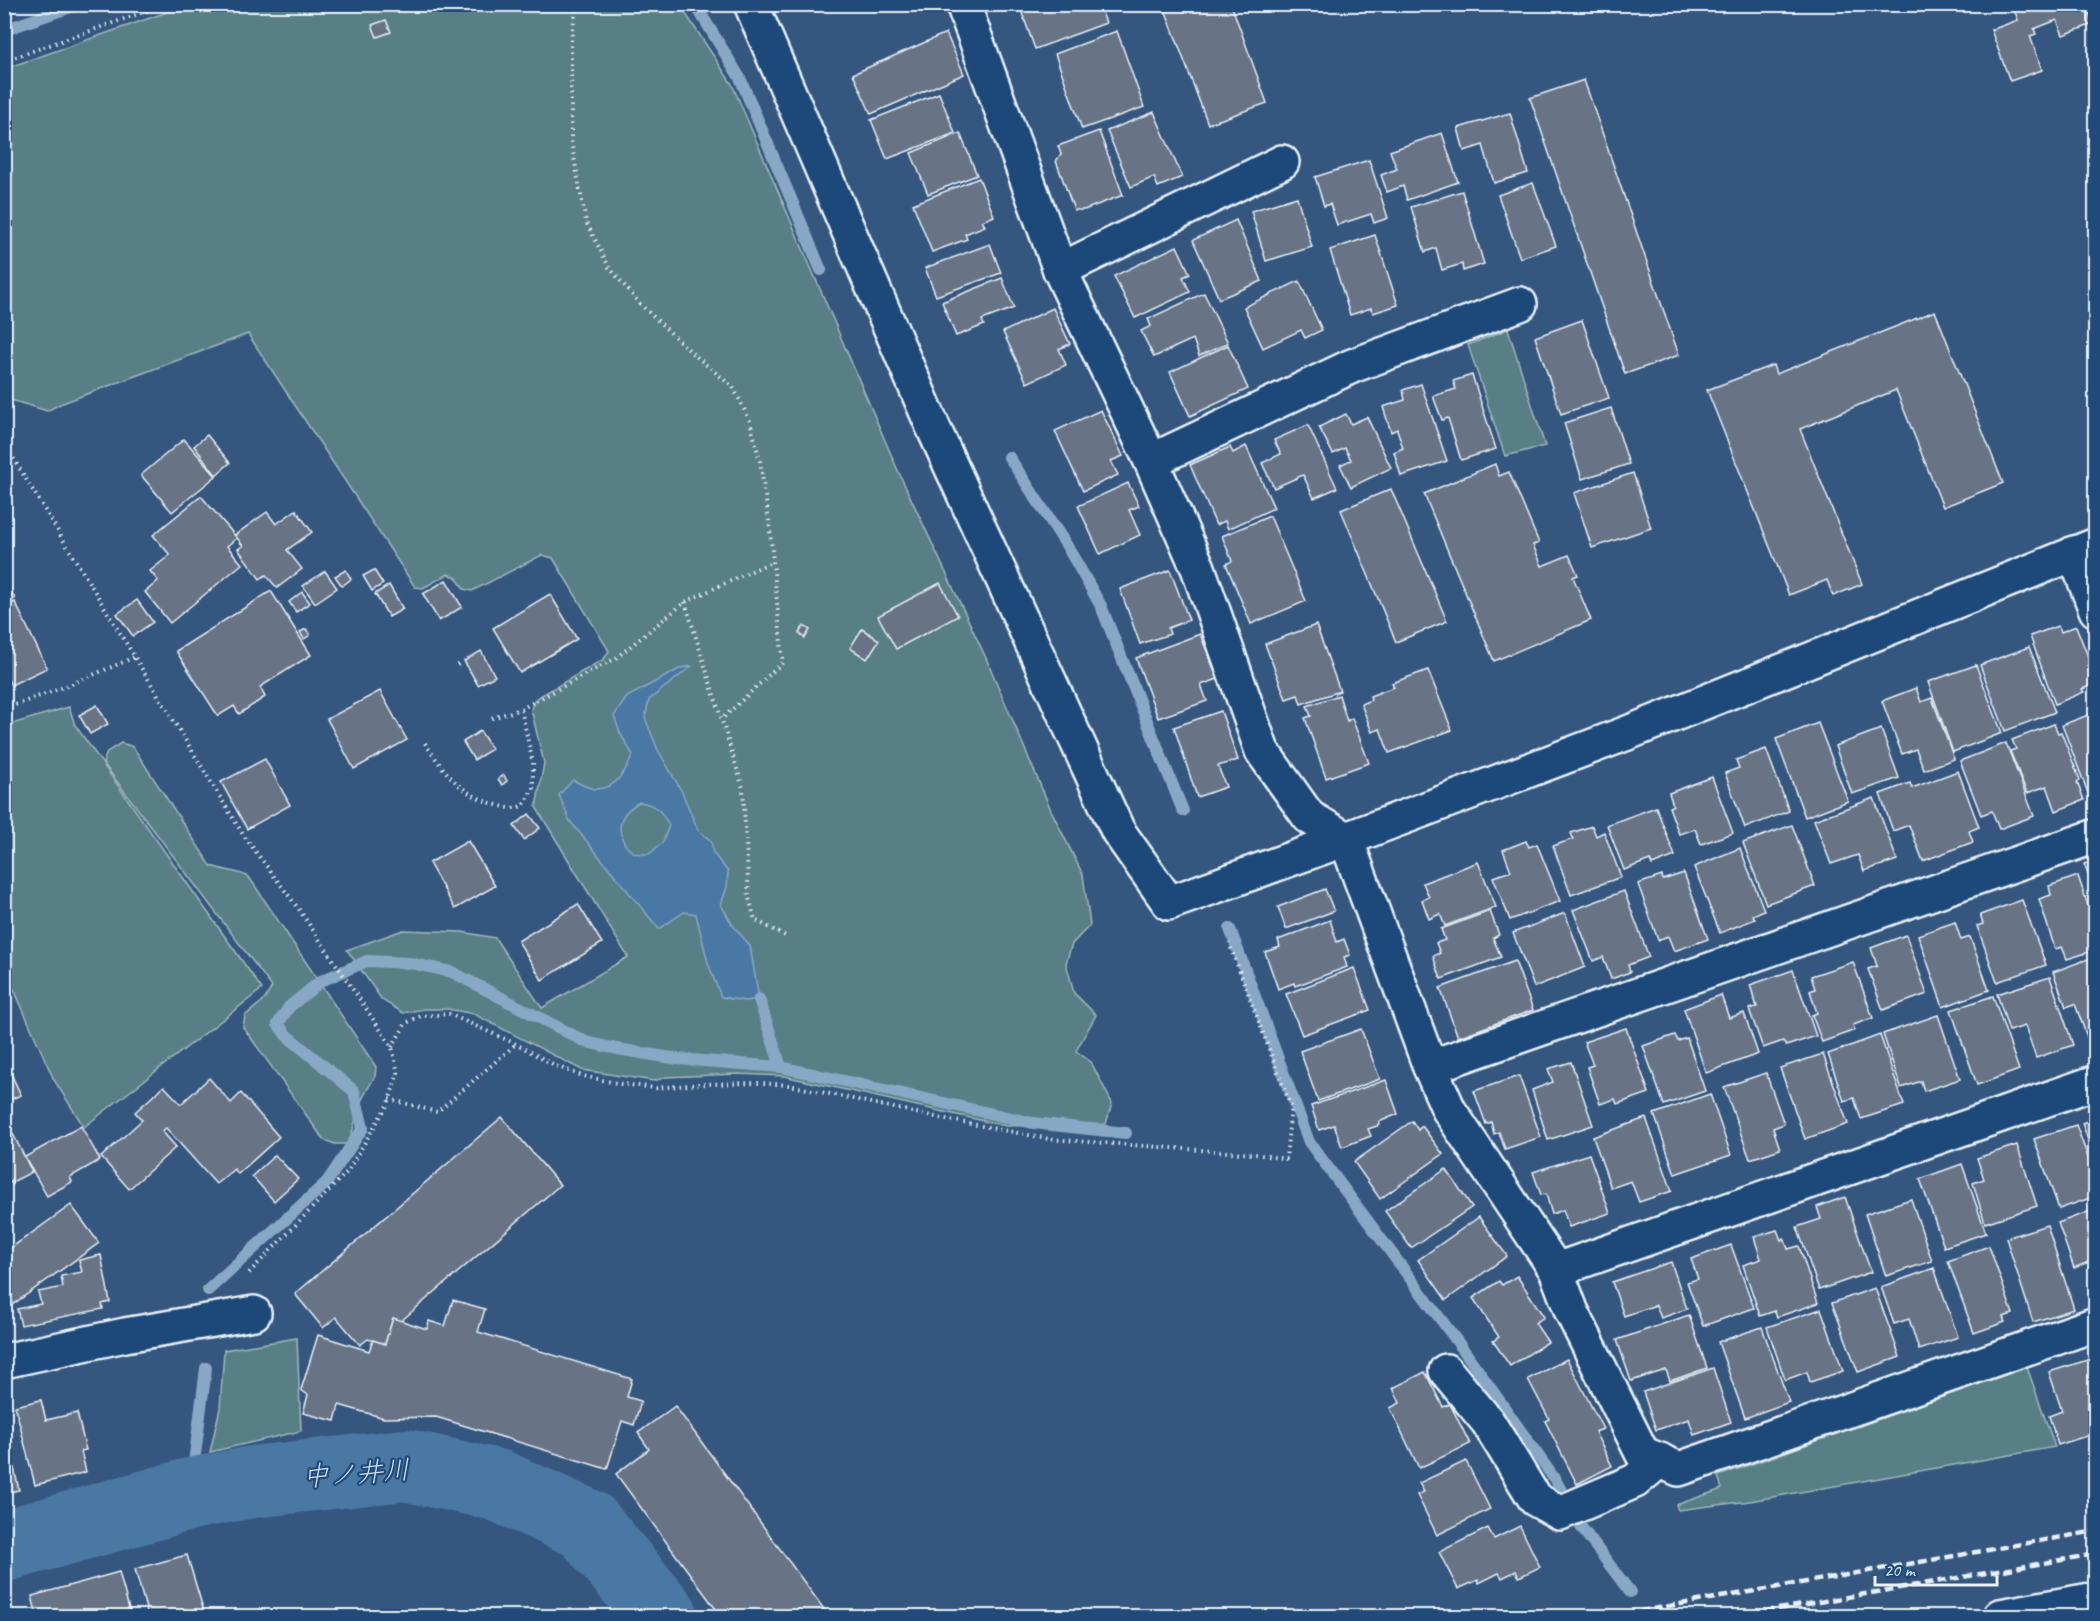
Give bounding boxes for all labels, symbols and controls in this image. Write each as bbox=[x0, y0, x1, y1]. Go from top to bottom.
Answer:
water label: 中ノ井川 bbox=[301, 1452, 411, 1494]
scale bar bbox=[1875, 1549, 1996, 1587]
text: 20 m bbox=[1884, 1559, 1917, 1581]

